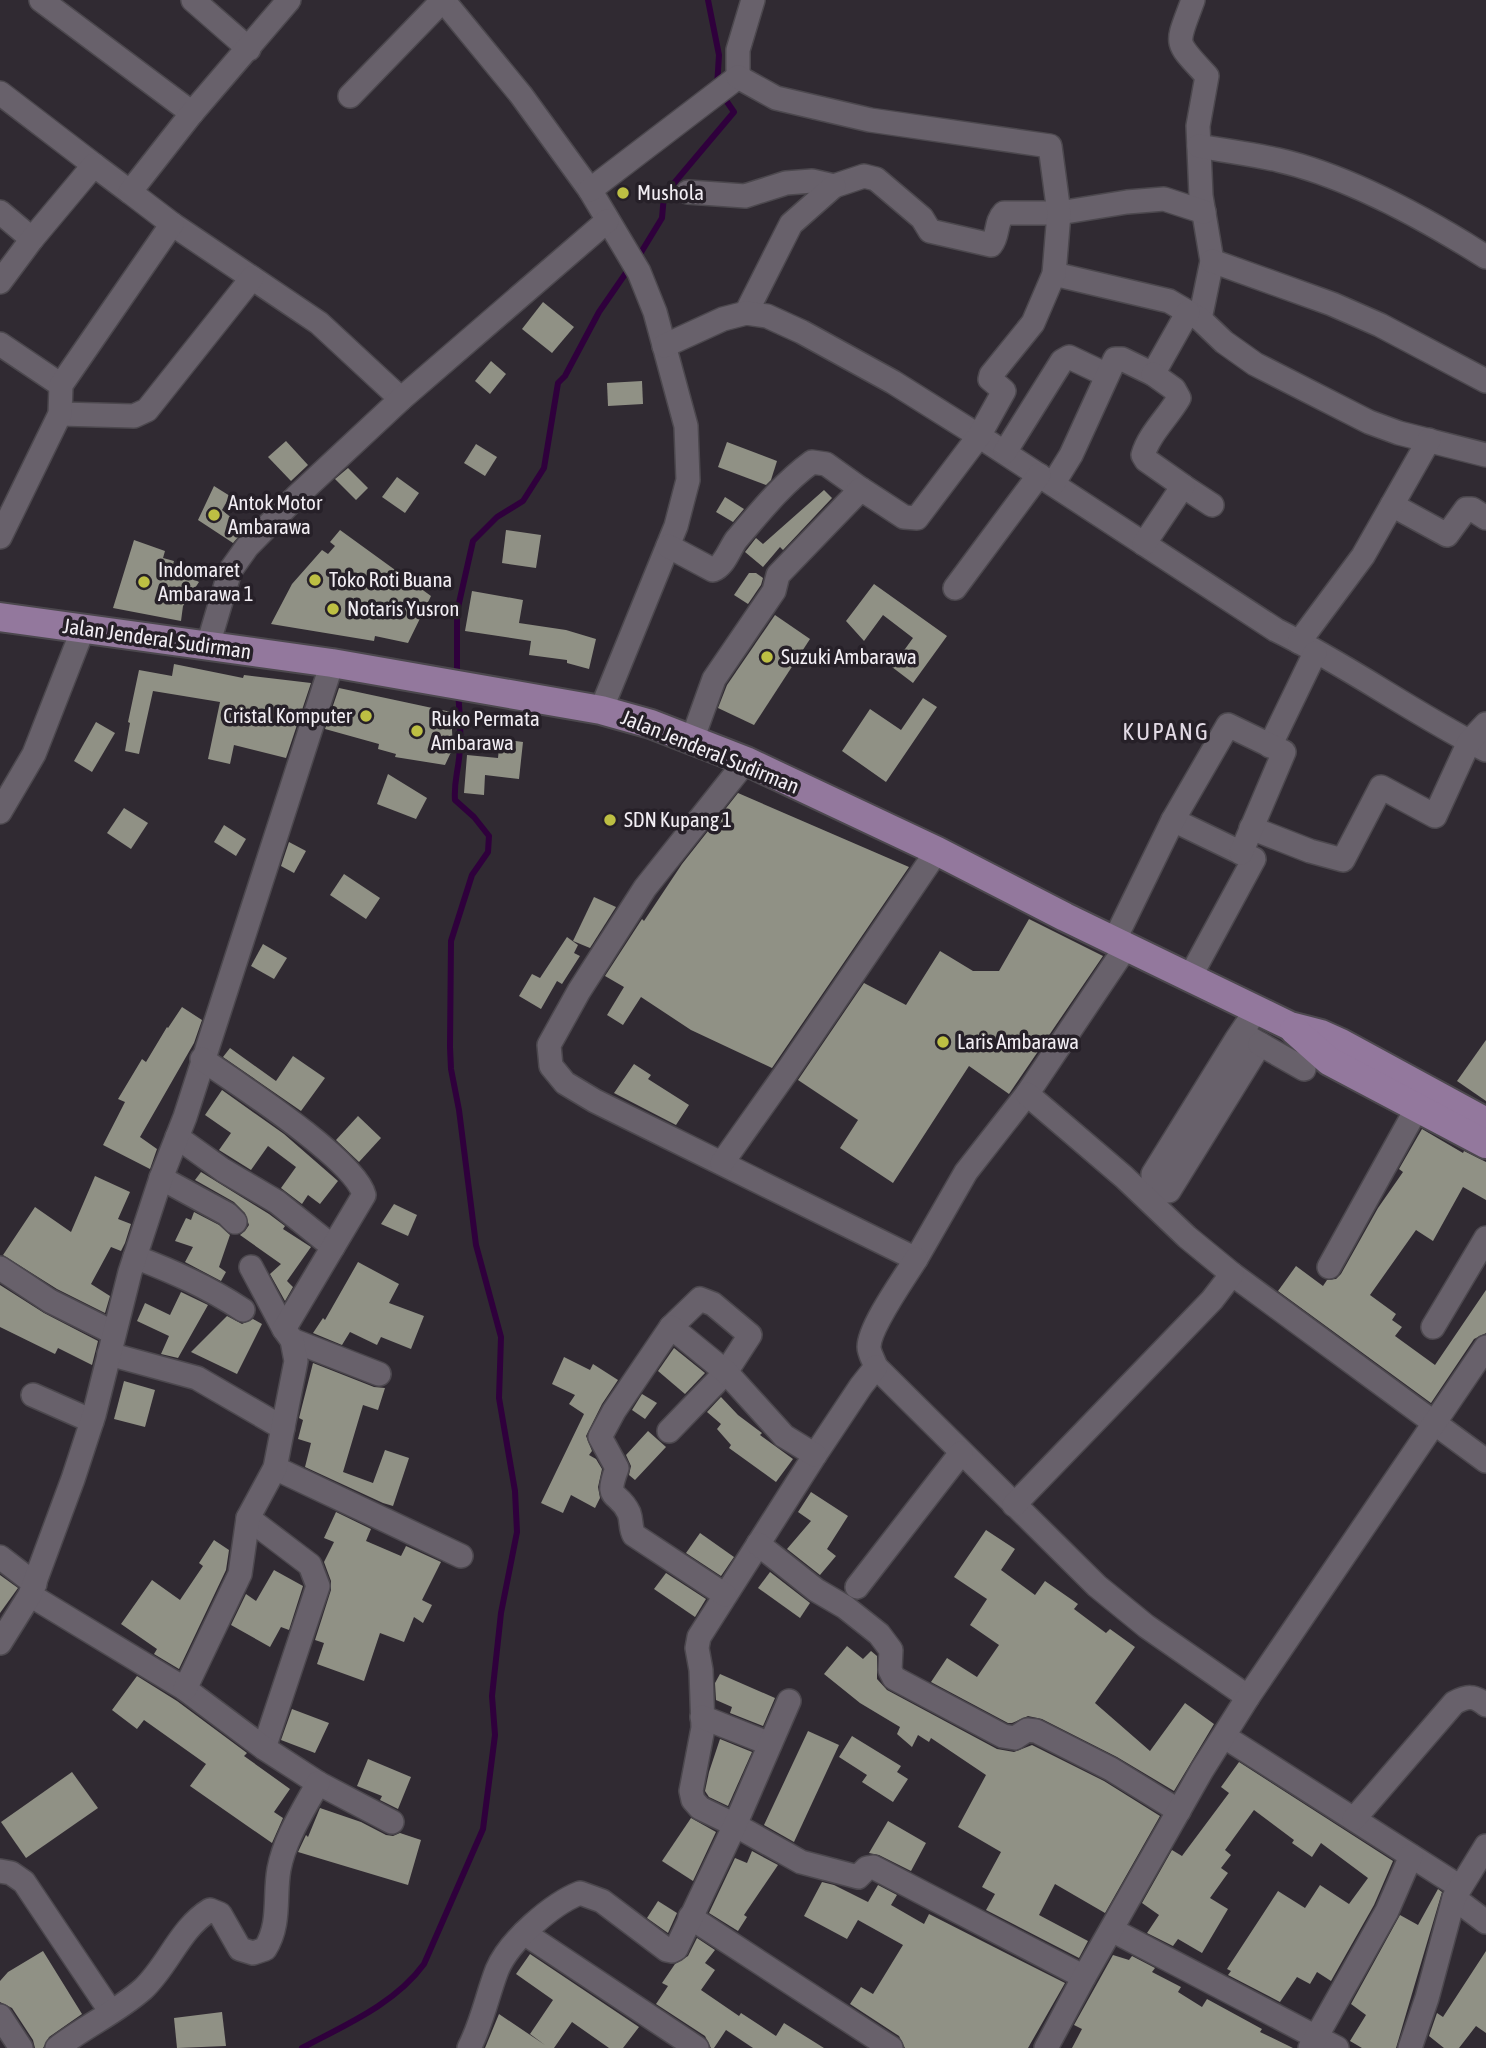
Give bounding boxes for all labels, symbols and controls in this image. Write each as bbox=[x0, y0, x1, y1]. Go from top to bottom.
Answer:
place label: Mushola bbox=[637, 180, 704, 204]
marker: Mushola bbox=[615, 185, 631, 201]
place label: Antok Motor Ambarawa bbox=[228, 490, 323, 538]
marker: Antok Motor Ambarawa bbox=[206, 507, 222, 523]
place label: Indomaret Ambarawa 1 bbox=[158, 557, 254, 605]
place label: Toko Roti Buana bbox=[329, 567, 452, 591]
marker: Toko Roti Buana bbox=[307, 572, 323, 588]
marker: Indomaret Ambarawa 1 bbox=[136, 574, 152, 590]
place label: Notaris Yusron bbox=[347, 596, 460, 620]
marker: Notaris Yusron bbox=[325, 601, 341, 617]
street label: Jalan Jenderal Sudirman bbox=[61, 613, 253, 663]
place label: Suzuki Ambarawa bbox=[781, 644, 917, 668]
marker: Suzuki Ambarawa bbox=[759, 649, 775, 665]
place label: Cristal Komputer bbox=[223, 703, 353, 727]
street label: Jalan Jenderal Sudirman bbox=[618, 704, 803, 798]
place label: Ruko Permata Ambarawa bbox=[431, 706, 540, 754]
marker: Cristal Komputer bbox=[358, 708, 374, 724]
district label: KUPANG bbox=[1122, 718, 1210, 745]
marker: Ruko Permata Ambarawa bbox=[409, 723, 425, 739]
place label: SDN Kupang 1 bbox=[624, 807, 732, 831]
marker: SDN Kupang 1 bbox=[602, 812, 618, 828]
place label: Laris Ambarawa bbox=[957, 1029, 1079, 1053]
marker: Laris Ambarawa bbox=[935, 1034, 951, 1050]

